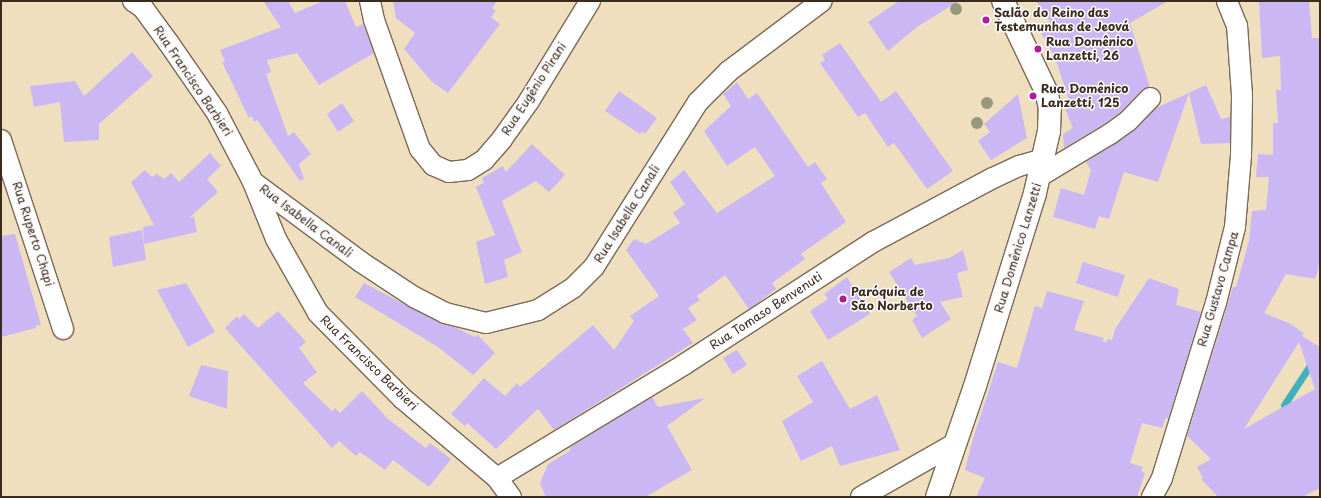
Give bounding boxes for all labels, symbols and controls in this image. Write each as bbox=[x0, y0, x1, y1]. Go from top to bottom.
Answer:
place label: Salão do Reino das Testemunhas de Jeová bbox=[994, 6, 1130, 34]
marker: Salão do Reino das Testemunhas de Jeová bbox=[981, 15, 991, 25]
street label: Rua Francisco Barbieri bbox=[150, 22, 236, 140]
place label: Rua Domênico Lanzetti, 26 bbox=[1046, 35, 1134, 63]
street label: Rua Eugênio Pirani bbox=[498, 39, 570, 139]
marker: Rua Domênico Lanzetti, 26 bbox=[1033, 44, 1043, 54]
place label: Rua Domênico Lanzetti, 125 bbox=[1041, 82, 1129, 110]
marker: Rua Domênico Lanzetti, 125 bbox=[1028, 91, 1038, 101]
street label: Rua Isabella Canali bbox=[591, 163, 663, 265]
street label: Rua Ruperto Chapi bbox=[9, 179, 57, 289]
street label: Rua Domênico Lanzetti bbox=[991, 181, 1045, 315]
street label: Rua Isabella Canali bbox=[257, 182, 355, 260]
street label: Rua Gustavo Campa bbox=[1195, 230, 1241, 348]
street label: Rua Tomaso Benvenuti bbox=[707, 269, 825, 353]
place label: Paróquia de São Norberto bbox=[851, 285, 932, 313]
marker: Paróquia de São Norberto bbox=[838, 294, 848, 304]
street label: Rua Francisco Barbieri bbox=[317, 312, 421, 414]

